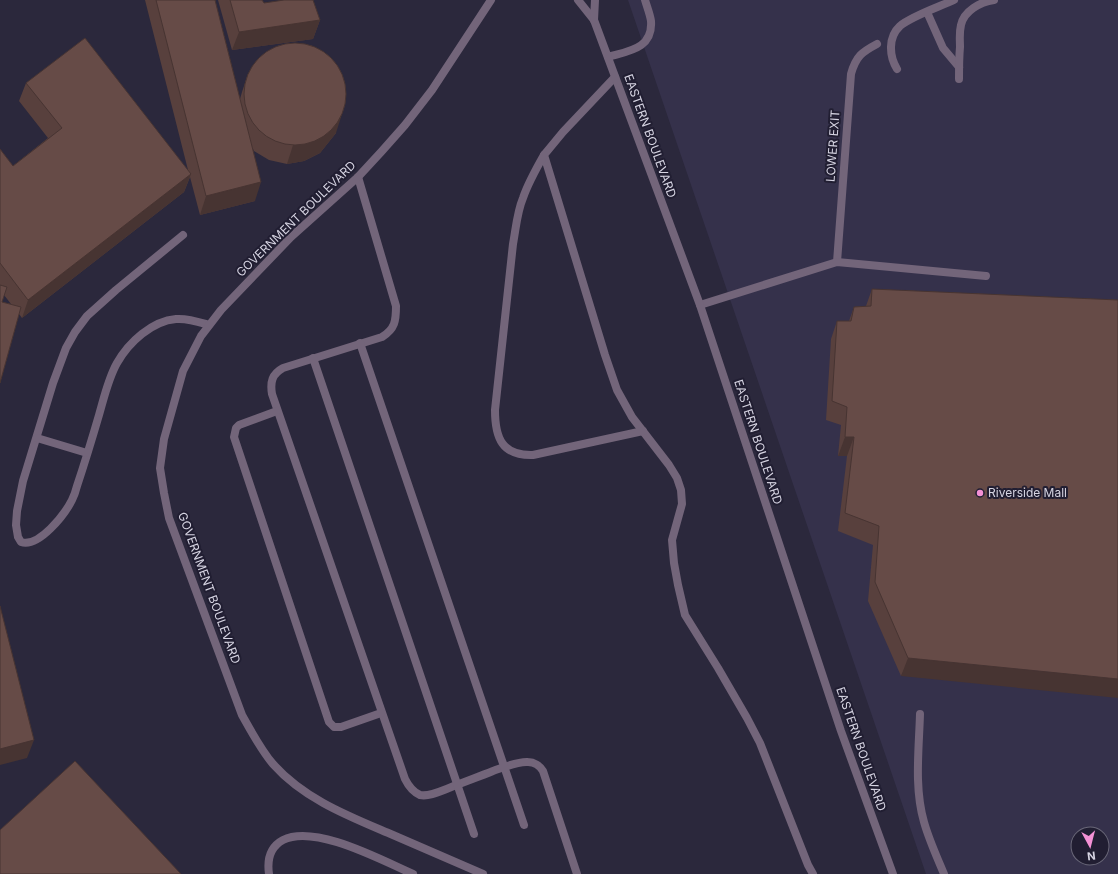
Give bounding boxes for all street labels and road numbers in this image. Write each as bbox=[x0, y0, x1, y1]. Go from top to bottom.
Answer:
street label: EASTERN BOULEVARD bbox=[621, 72, 680, 200]
street label: LOWER EXIT bbox=[823, 109, 843, 182]
street label: GOVERNMENT BOULEVARD bbox=[233, 158, 359, 280]
street label: EASTERN BOULEVARD bbox=[731, 378, 786, 506]
street label: GOVERNMENT BOULEVARD bbox=[175, 510, 244, 666]
street label: EASTERN BOULEVARD bbox=[833, 685, 890, 813]

